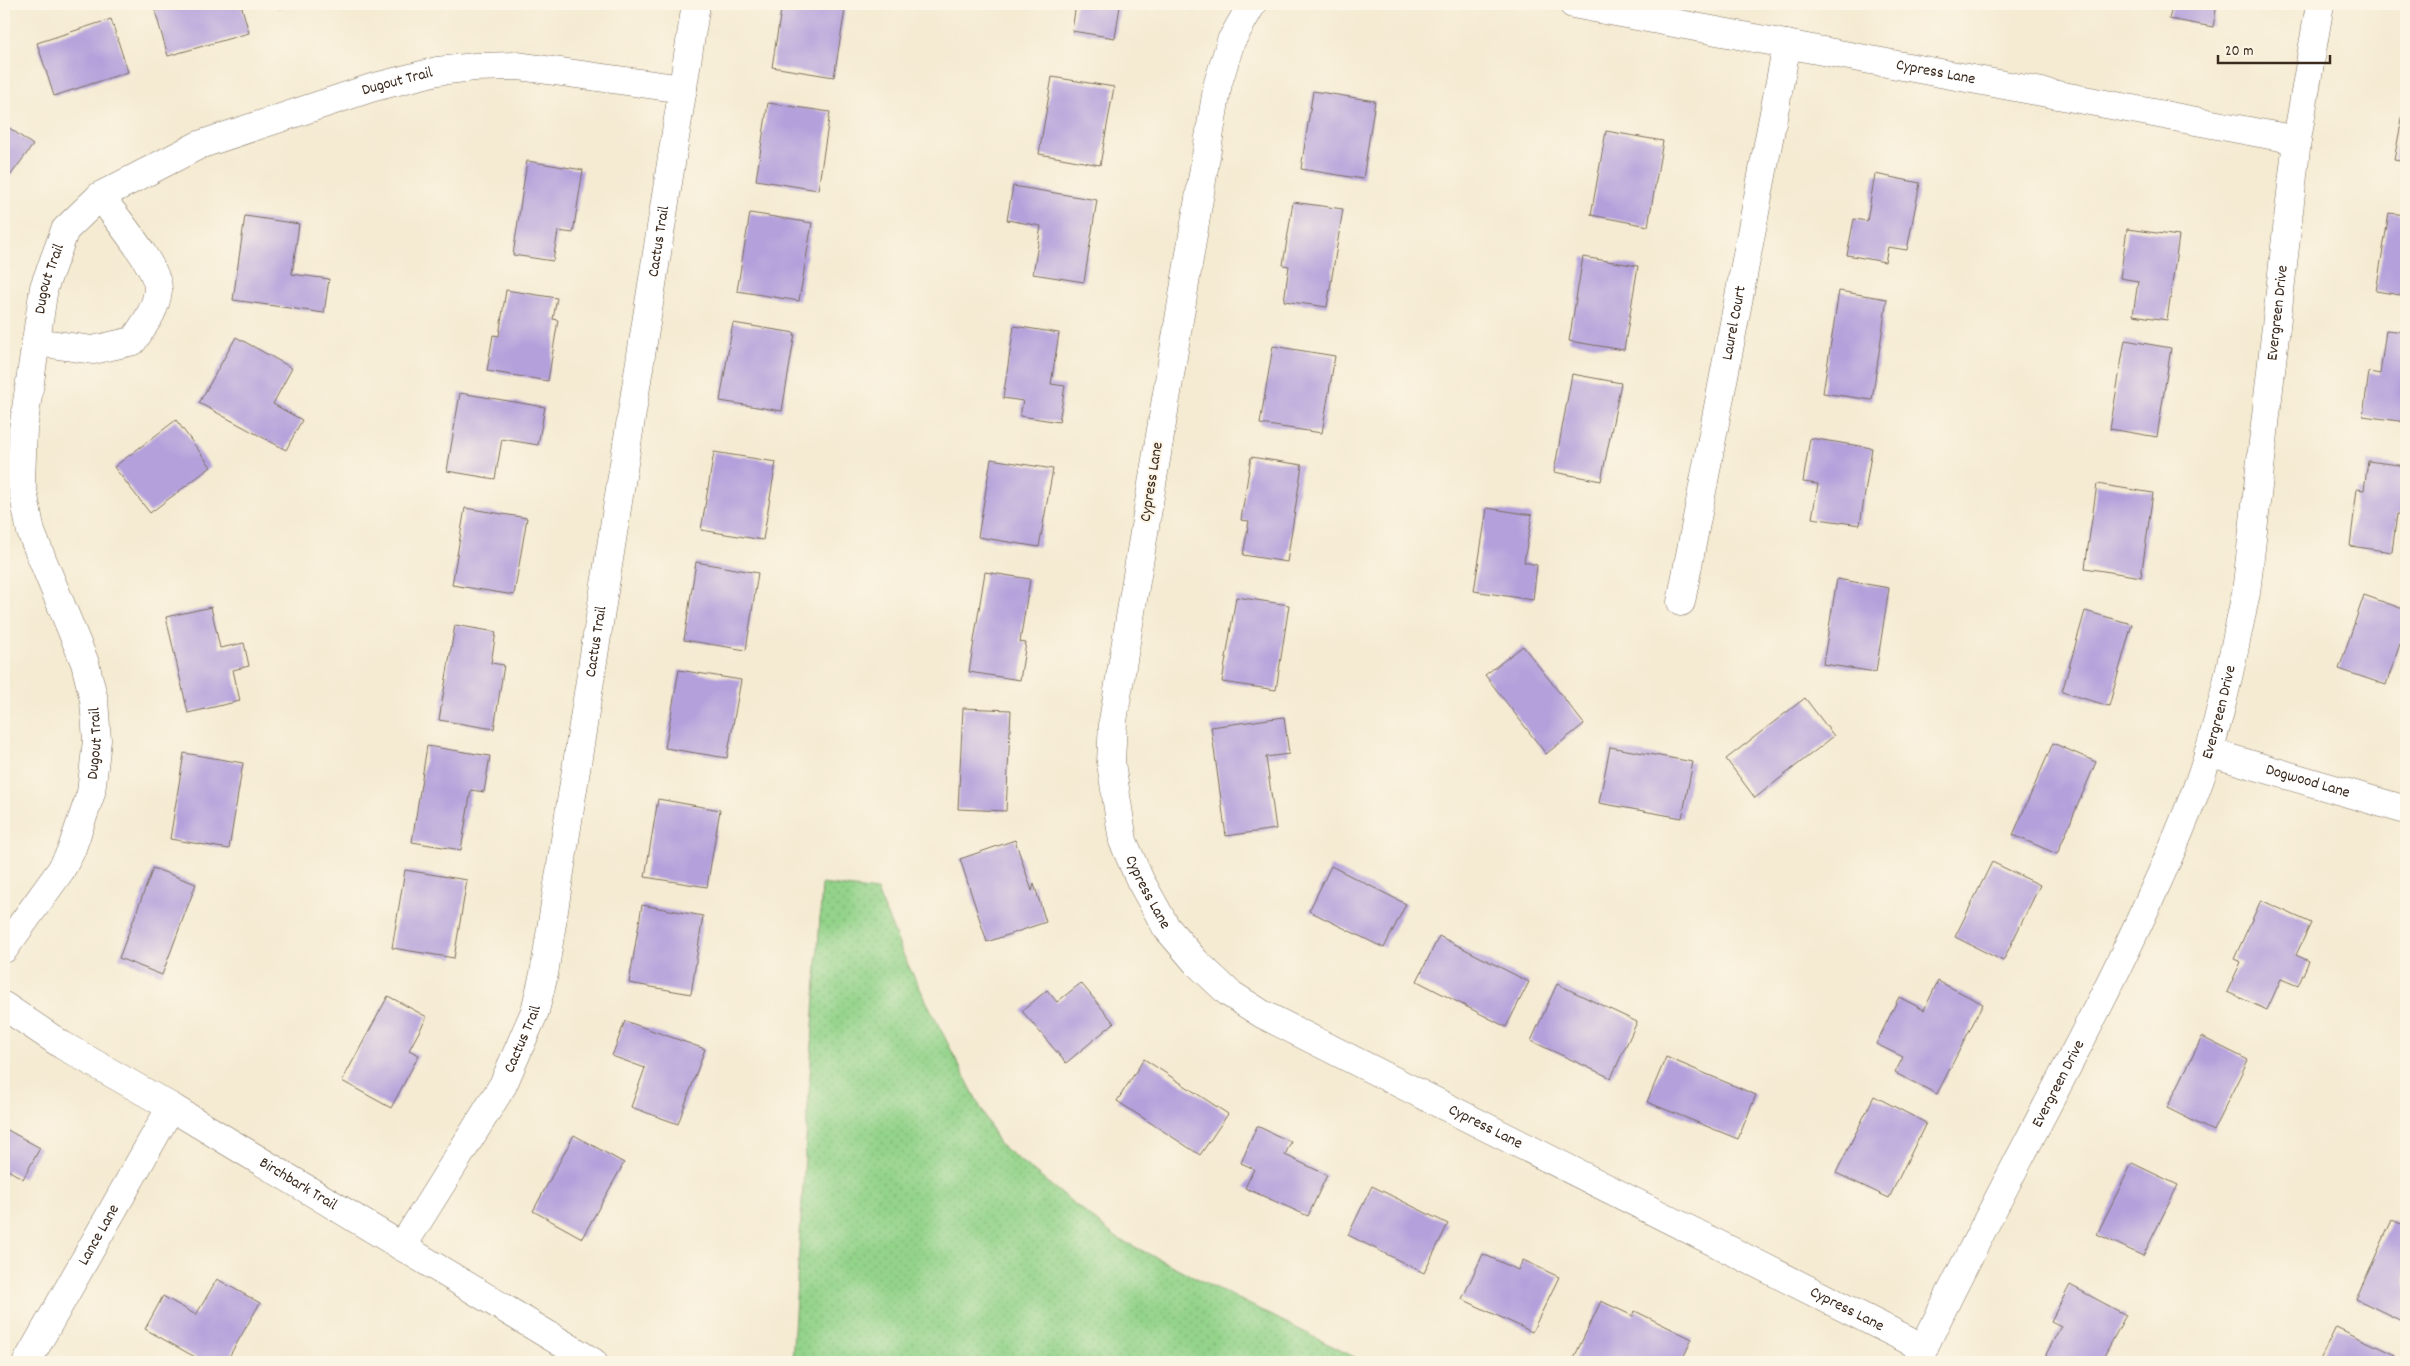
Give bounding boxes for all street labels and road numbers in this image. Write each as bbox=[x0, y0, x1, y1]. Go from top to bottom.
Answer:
street label: Cypress Lane bbox=[1894, 53, 1977, 91]
street label: Dugout Trail bbox=[359, 61, 435, 102]
street label: Cactus Trail bbox=[642, 204, 676, 279]
street label: Dugout Trail bbox=[29, 240, 70, 316]
street label: Evergreen Drive bbox=[2261, 264, 2294, 362]
street label: Laurel Court bbox=[1716, 284, 1752, 362]
street label: Cypress Lane bbox=[1134, 441, 1170, 523]
street label: Cactus Trail bbox=[579, 604, 613, 679]
street label: Evergreen Drive bbox=[2196, 663, 2242, 762]
street label: Dugout Trail bbox=[81, 706, 109, 781]
street label: Dogwood Lane bbox=[2263, 758, 2353, 804]
street label: Cypress Lane bbox=[1119, 852, 1177, 933]
street label: Cactus Trail bbox=[498, 1003, 547, 1076]
street label: Evergreen Drive bbox=[2026, 1036, 2091, 1132]
street label: Cypress Lane bbox=[1444, 1098, 1526, 1155]
street label: Birchbark Trail bbox=[255, 1151, 342, 1216]
street label: Lance Lane bbox=[72, 1200, 125, 1270]
street label: Cypress Lane bbox=[1806, 1281, 1888, 1338]

